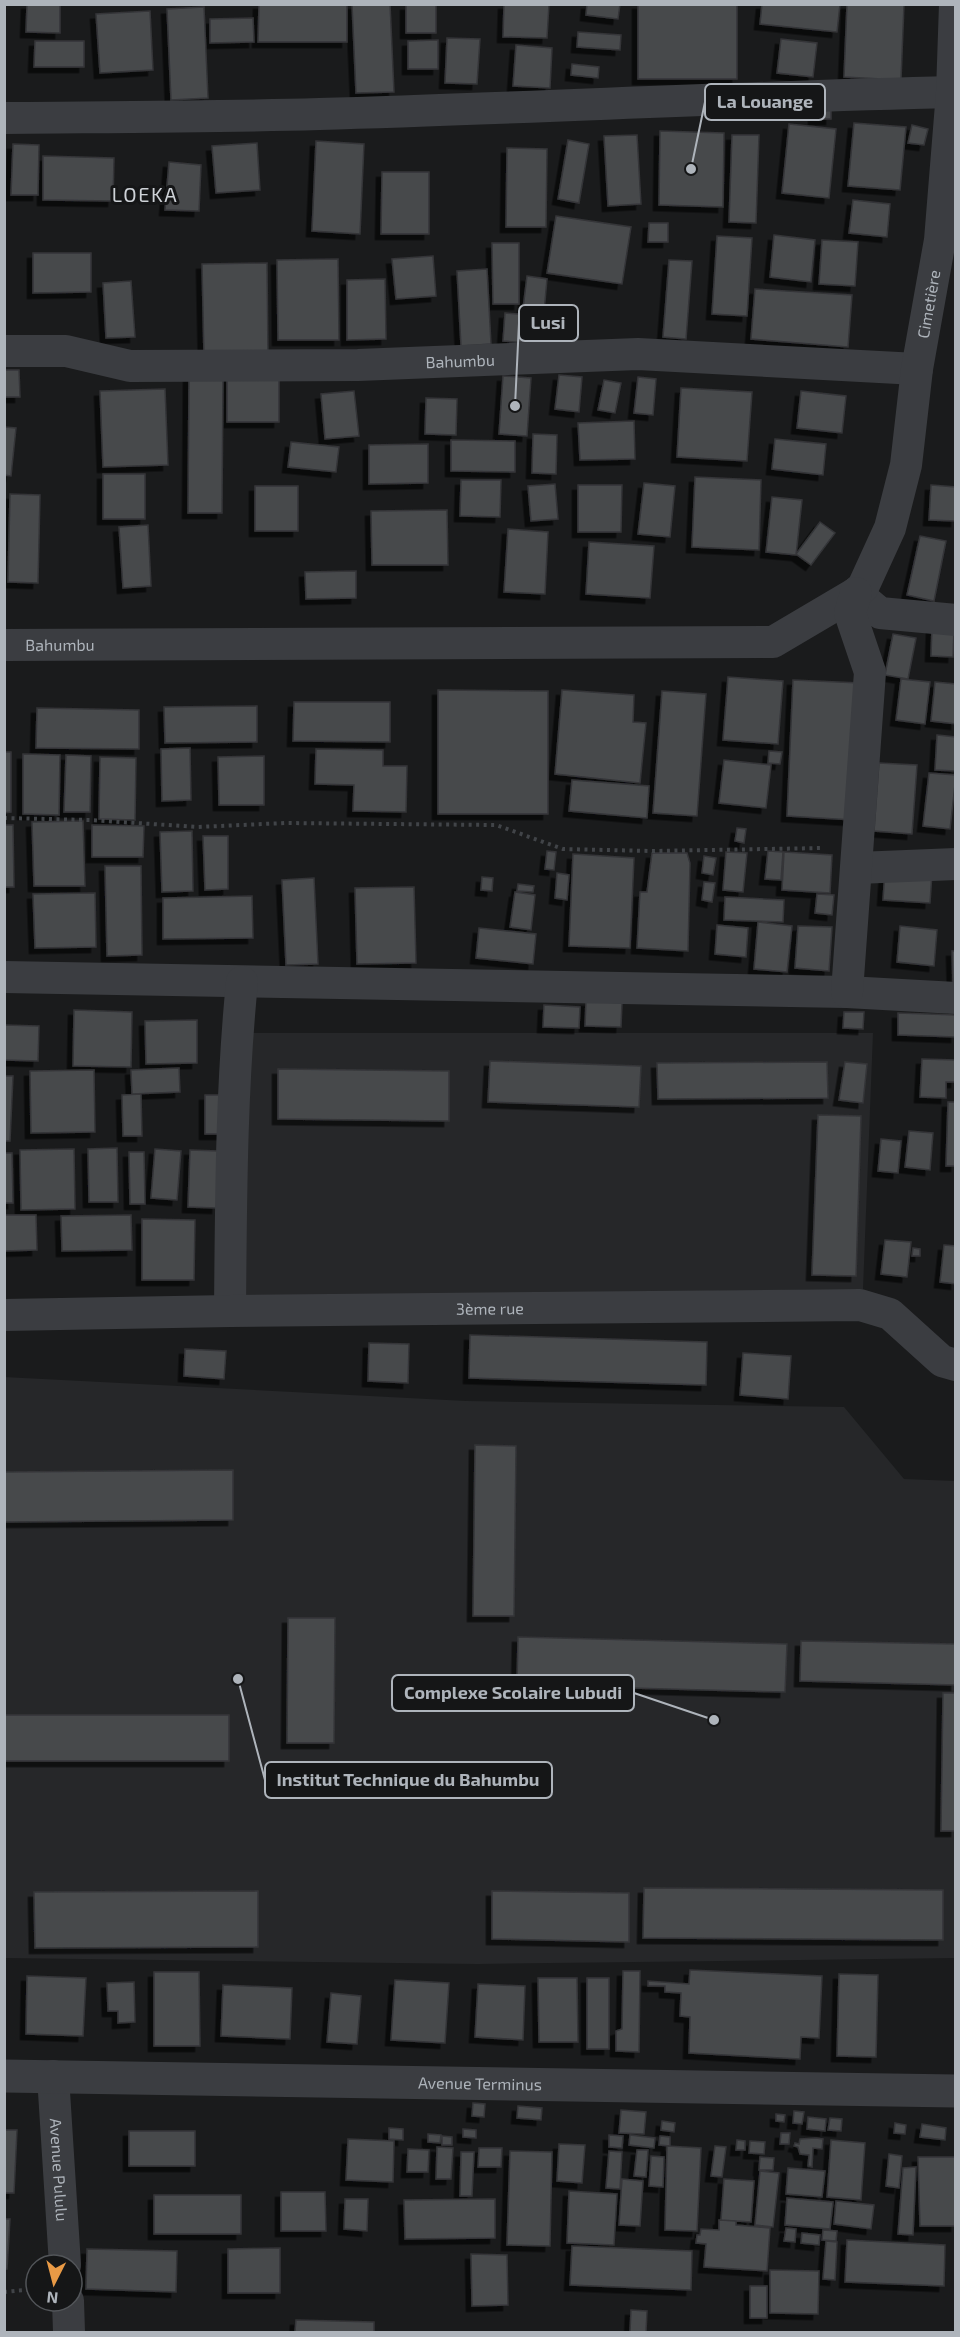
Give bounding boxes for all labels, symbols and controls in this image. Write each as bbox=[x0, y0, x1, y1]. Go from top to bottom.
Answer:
callout: La Louange bbox=[705, 84, 825, 120]
text: La Louange bbox=[717, 90, 813, 112]
district label: LOEKA bbox=[112, 182, 178, 206]
street label: Cimetière bbox=[913, 268, 943, 340]
callout: Lusi bbox=[519, 305, 578, 341]
text: Lusi bbox=[531, 311, 565, 333]
street label: Bahumbu bbox=[425, 350, 495, 371]
street label: Bahumbu bbox=[25, 635, 95, 654]
street label: 3ème rue bbox=[456, 1298, 524, 1318]
callout: Complexe Scolaire Lubudi bbox=[392, 1675, 634, 1711]
text: Complexe Scolaire Lubudi bbox=[404, 1681, 622, 1703]
callout: Institut Technique du Bahumbu bbox=[265, 1762, 552, 1798]
text: Institut Technique du Bahumbu bbox=[276, 1768, 540, 1790]
street label: Avenue Terminus bbox=[418, 2073, 542, 2093]
street label: Avenue Pululu bbox=[47, 2117, 72, 2222]
north arrow bbox=[24, 2253, 84, 2313]
text: N bbox=[46, 2288, 59, 2308]

